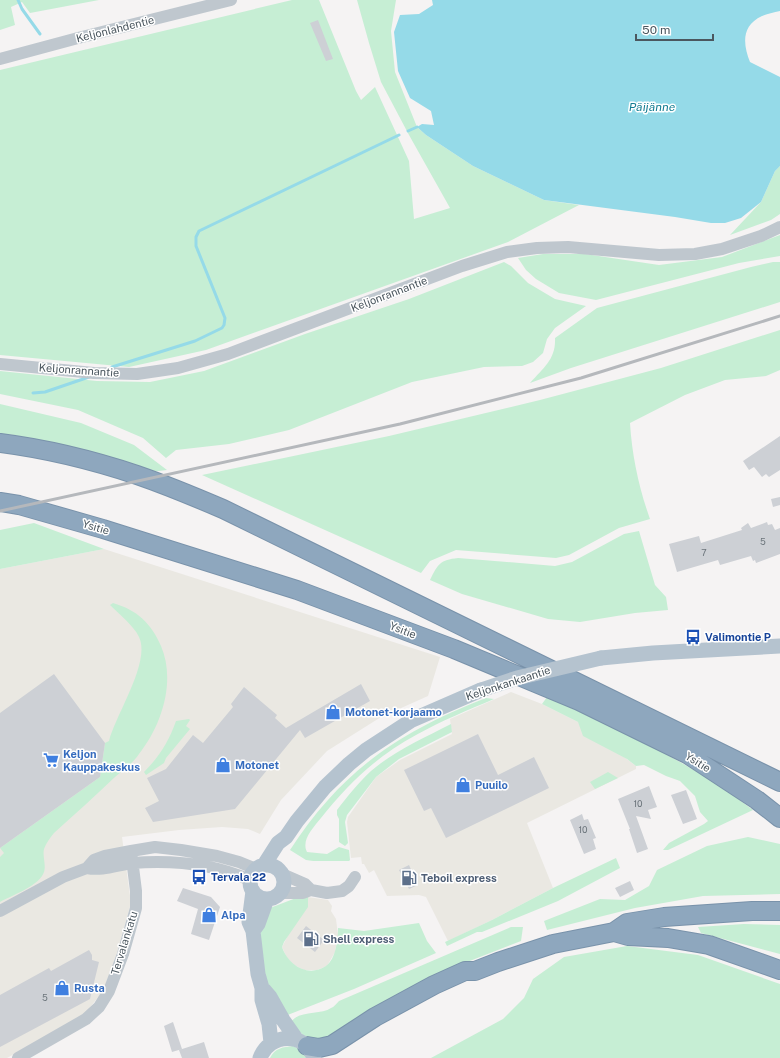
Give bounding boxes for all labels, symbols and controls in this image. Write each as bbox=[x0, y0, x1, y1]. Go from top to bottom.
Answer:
street label: Keljonlahdentie bbox=[75, 13, 155, 45]
scale bar bbox=[636, 16, 713, 42]
text: 50 m bbox=[642, 23, 670, 37]
water label: Päijänne bbox=[629, 100, 676, 114]
street label: Keljonrannantie bbox=[349, 274, 429, 314]
street label: Keljonrannantie bbox=[38, 361, 120, 379]
street label: Ysitie bbox=[81, 517, 111, 537]
house number: 5 bbox=[760, 536, 766, 547]
house number: 7 bbox=[701, 547, 707, 558]
street label: Ysitie bbox=[388, 619, 418, 641]
bus stop icon: Valimontie P bbox=[684, 628, 702, 646]
place label: Valimontie P bbox=[705, 631, 771, 643]
street label: Keljonkankaantie bbox=[464, 664, 552, 702]
shop icon: Motonet-korjaamo bbox=[324, 703, 342, 721]
place label: Motonet-korjaamo bbox=[345, 706, 442, 718]
place label: Keljon Kauppakeskus bbox=[63, 748, 140, 773]
street label: Ysitie bbox=[683, 750, 713, 774]
supermarket icon: Keljon Kauppakeskus bbox=[42, 751, 60, 769]
shop icon: Motonet bbox=[214, 756, 232, 774]
place label: Motonet bbox=[235, 759, 280, 771]
shop icon: Puuilo bbox=[454, 776, 472, 794]
place label: Puuilo bbox=[475, 779, 508, 791]
house number: 10 bbox=[633, 798, 643, 809]
house number: 10 bbox=[578, 824, 588, 835]
bus stop icon: Tervala 22 bbox=[190, 868, 208, 886]
fuel station icon: Teboil express bbox=[400, 869, 418, 887]
place label: Tervala 22 bbox=[211, 871, 266, 883]
place label: Teboil express bbox=[421, 872, 497, 884]
shop icon: Alpa bbox=[200, 906, 218, 924]
place label: Alpa bbox=[221, 909, 245, 921]
street label: Tervalankatu bbox=[109, 910, 139, 976]
fuel station icon: Shell express bbox=[302, 930, 320, 948]
place label: Shell express bbox=[323, 933, 395, 945]
shop icon: Rusta bbox=[53, 979, 71, 997]
place label: Rusta bbox=[74, 982, 105, 994]
house number: 5 bbox=[42, 992, 48, 1003]

